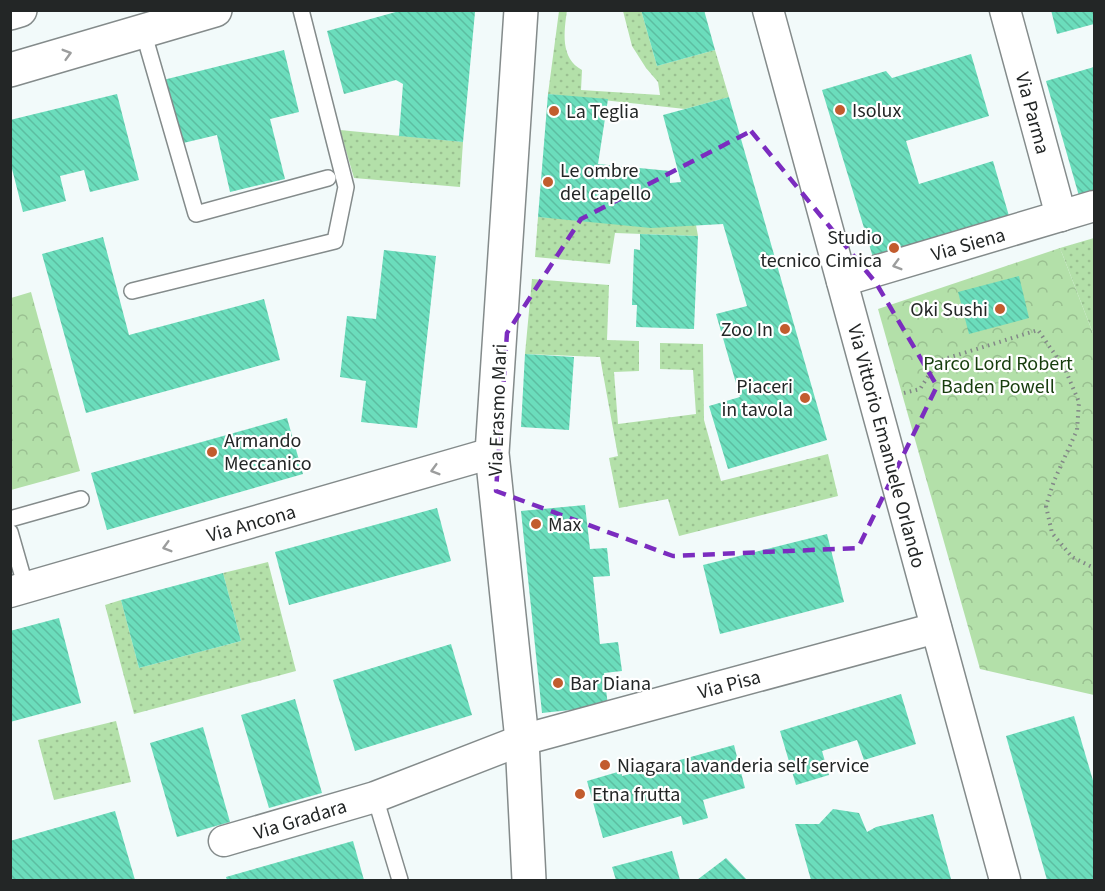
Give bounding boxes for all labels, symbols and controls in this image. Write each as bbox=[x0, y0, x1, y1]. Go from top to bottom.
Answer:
one-way arrow bbox=[62, 48, 72, 61]
street label: Via Parma bbox=[1008, 69, 1056, 157]
place label: Isolux bbox=[852, 97, 901, 125]
place label: La Teglia bbox=[566, 98, 639, 126]
marker: Isolux bbox=[833, 103, 847, 117]
marker: La Teglia bbox=[547, 104, 561, 118]
place label: Le ombre del capello bbox=[560, 157, 651, 208]
marker: Le ombre del capello bbox=[541, 175, 555, 189]
street label: Via Siena bbox=[928, 221, 1009, 269]
place label: Studio tecnico Cimica bbox=[760, 224, 882, 275]
marker: Studio tecnico Cimica bbox=[887, 241, 901, 255]
one-way arrow bbox=[892, 258, 903, 270]
place label: Oki Sushi bbox=[910, 296, 988, 324]
marker: Oki Sushi bbox=[993, 302, 1007, 316]
place label: Zoo In bbox=[721, 316, 773, 344]
street label: Via Vittorio Emanuele Orlando bbox=[840, 321, 932, 571]
marker: Zoo In bbox=[778, 322, 792, 336]
street label: Via Erasmo Mari bbox=[482, 343, 514, 477]
park label: Parco Lord Robert Baden Powell bbox=[923, 350, 1073, 401]
place label: Piaceri in tavola bbox=[721, 373, 793, 424]
marker: Piaceri in tavola bbox=[798, 391, 812, 405]
place label: Armando Meccanico bbox=[224, 427, 312, 478]
marker: Armando Meccanico bbox=[205, 445, 219, 459]
one-way arrow bbox=[430, 462, 440, 475]
street label: Via Ancona bbox=[203, 498, 299, 550]
place label: Max bbox=[548, 511, 582, 539]
marker: Max bbox=[529, 517, 543, 531]
one-way arrow bbox=[162, 540, 173, 552]
street label: Via Pisa bbox=[695, 663, 764, 707]
place label: Bar Diana bbox=[570, 670, 651, 698]
marker: Bar Diana bbox=[551, 676, 565, 690]
place label: Niagara lavanderia self service bbox=[617, 752, 869, 780]
marker: Niagara lavanderia self service bbox=[598, 758, 612, 772]
place label: Etna frutta bbox=[592, 781, 680, 809]
marker: Etna frutta bbox=[573, 787, 587, 801]
street label: Via Gradara bbox=[250, 793, 350, 847]

